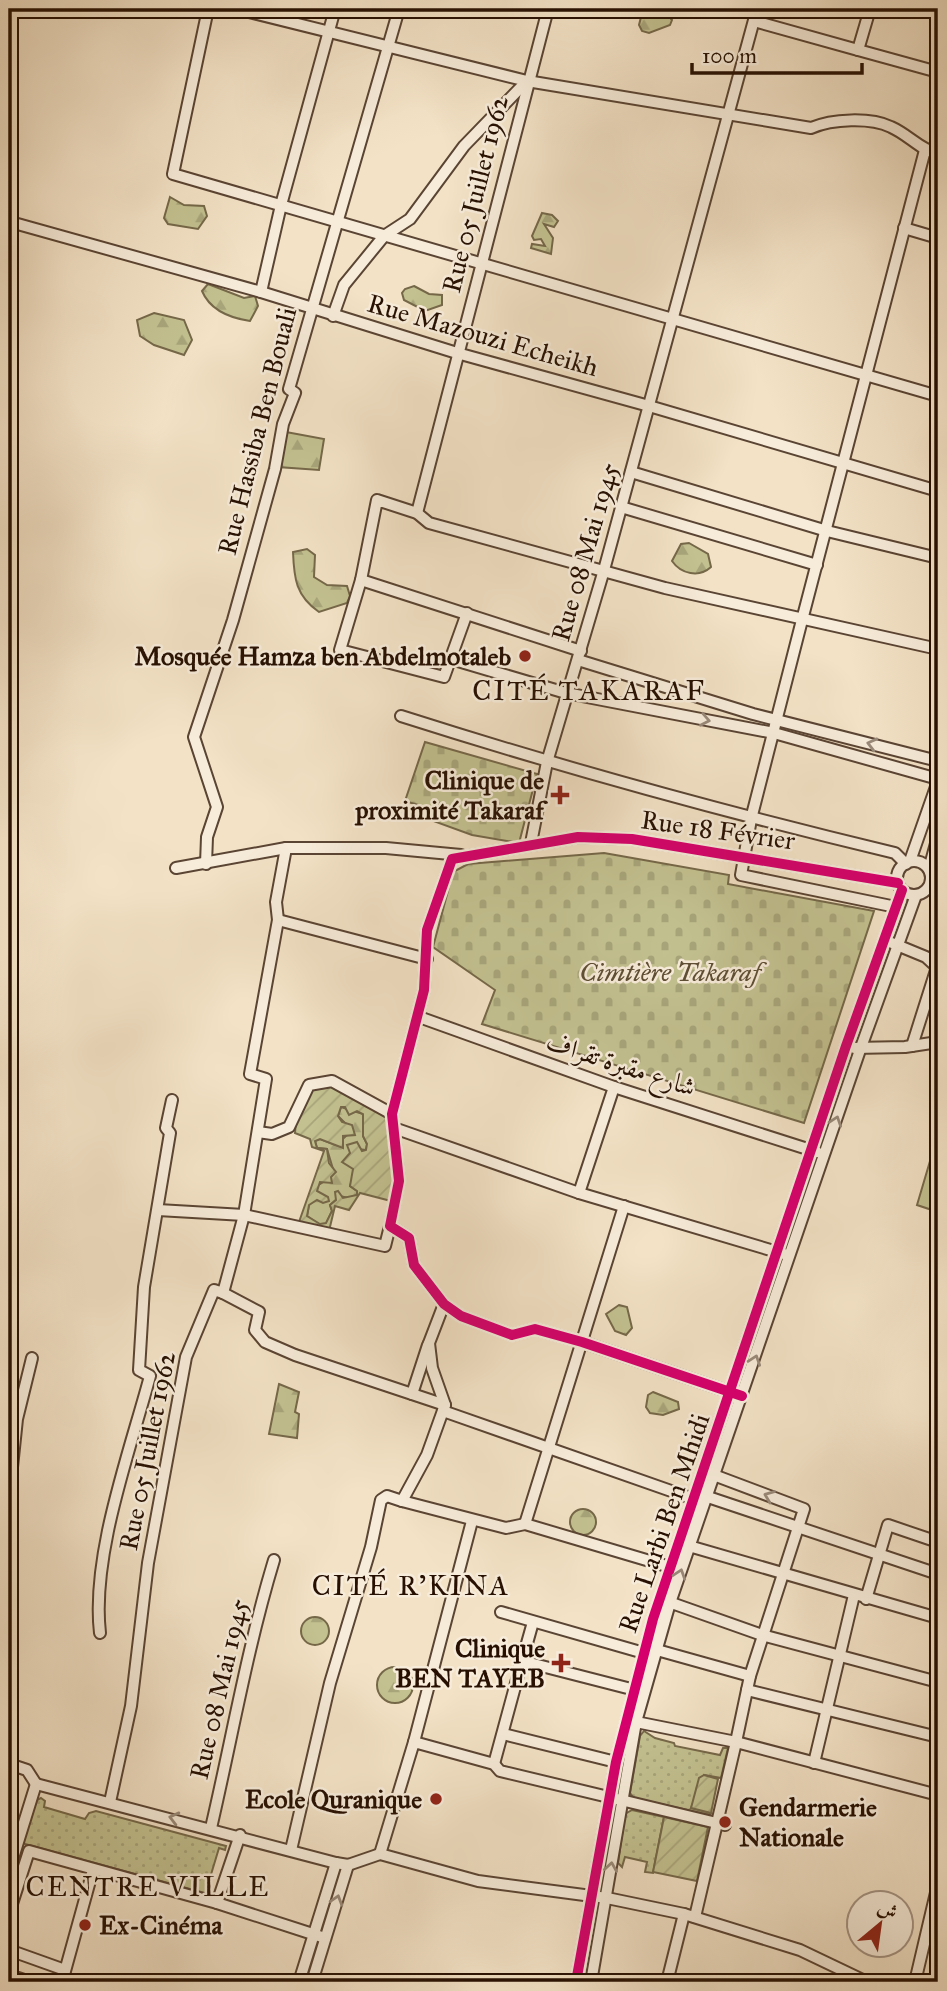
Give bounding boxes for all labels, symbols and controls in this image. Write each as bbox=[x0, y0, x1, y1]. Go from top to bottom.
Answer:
scale bar bbox=[692, 32, 861, 76]
text: 100 m bbox=[702, 43, 757, 69]
street label: Rue 05 Juillet 1962 bbox=[435, 92, 515, 296]
street label: Rue Mazouzi Echeikh bbox=[364, 287, 603, 383]
street label: Rue Hassiba Ben Bouali bbox=[211, 304, 303, 558]
street label: Rue 08 Mai 1945 bbox=[544, 459, 626, 645]
place label: Mosquée Hamza ben Abdelmotaleb bbox=[134, 640, 511, 672]
marker: Mosquée Hamza ben Abdelmotaleb bbox=[517, 648, 533, 664]
district label: CITÉ TAKARAF bbox=[472, 673, 706, 708]
one-way arrow bbox=[699, 711, 711, 726]
one-way arrow bbox=[866, 738, 878, 752]
place label: Clinique de proximité Takaraf bbox=[354, 764, 548, 826]
marker: Clinique de proximité Takaraf bbox=[550, 785, 570, 805]
street label: Rue 18 Février bbox=[639, 803, 797, 857]
park label: Cimtière Takaraf bbox=[579, 956, 767, 988]
street label: شارع مقبرة تقراف bbox=[540, 1025, 700, 1109]
one-way arrow bbox=[827, 1115, 842, 1127]
street label: Rue 05 Juillet 1962 bbox=[112, 1349, 182, 1553]
one-way arrow bbox=[747, 1354, 761, 1366]
street label: Rue Larbi Ben Mhidi bbox=[611, 1409, 717, 1637]
one-way arrow bbox=[764, 1490, 776, 1504]
district label: CITÉ R'KINA bbox=[312, 1568, 510, 1603]
one-way arrow bbox=[672, 1569, 686, 1581]
street label: Rue 08 Mai 1945 bbox=[183, 1596, 255, 1782]
place label: Clinique BEN TAYEB bbox=[395, 1632, 545, 1694]
marker: Clinique BEN TAYEB bbox=[551, 1653, 571, 1673]
place label: Ecole Quranique bbox=[245, 1783, 422, 1815]
marker: Ecole Quranique bbox=[428, 1791, 444, 1807]
place label: Gendarmerie Nationale bbox=[739, 1791, 877, 1853]
one-way arrow bbox=[168, 1812, 180, 1826]
marker: Gendarmerie Nationale bbox=[717, 1814, 733, 1830]
one-way arrow bbox=[604, 1861, 619, 1873]
district label: CENTRE VILLE bbox=[26, 1869, 270, 1904]
north arrow bbox=[846, 1890, 916, 1960]
one-way arrow bbox=[329, 1895, 344, 1907]
text: ش bbox=[874, 1895, 902, 1924]
place label: Ex-Cinéma bbox=[99, 1909, 223, 1941]
marker: Ex-Cinéma bbox=[77, 1917, 93, 1933]

